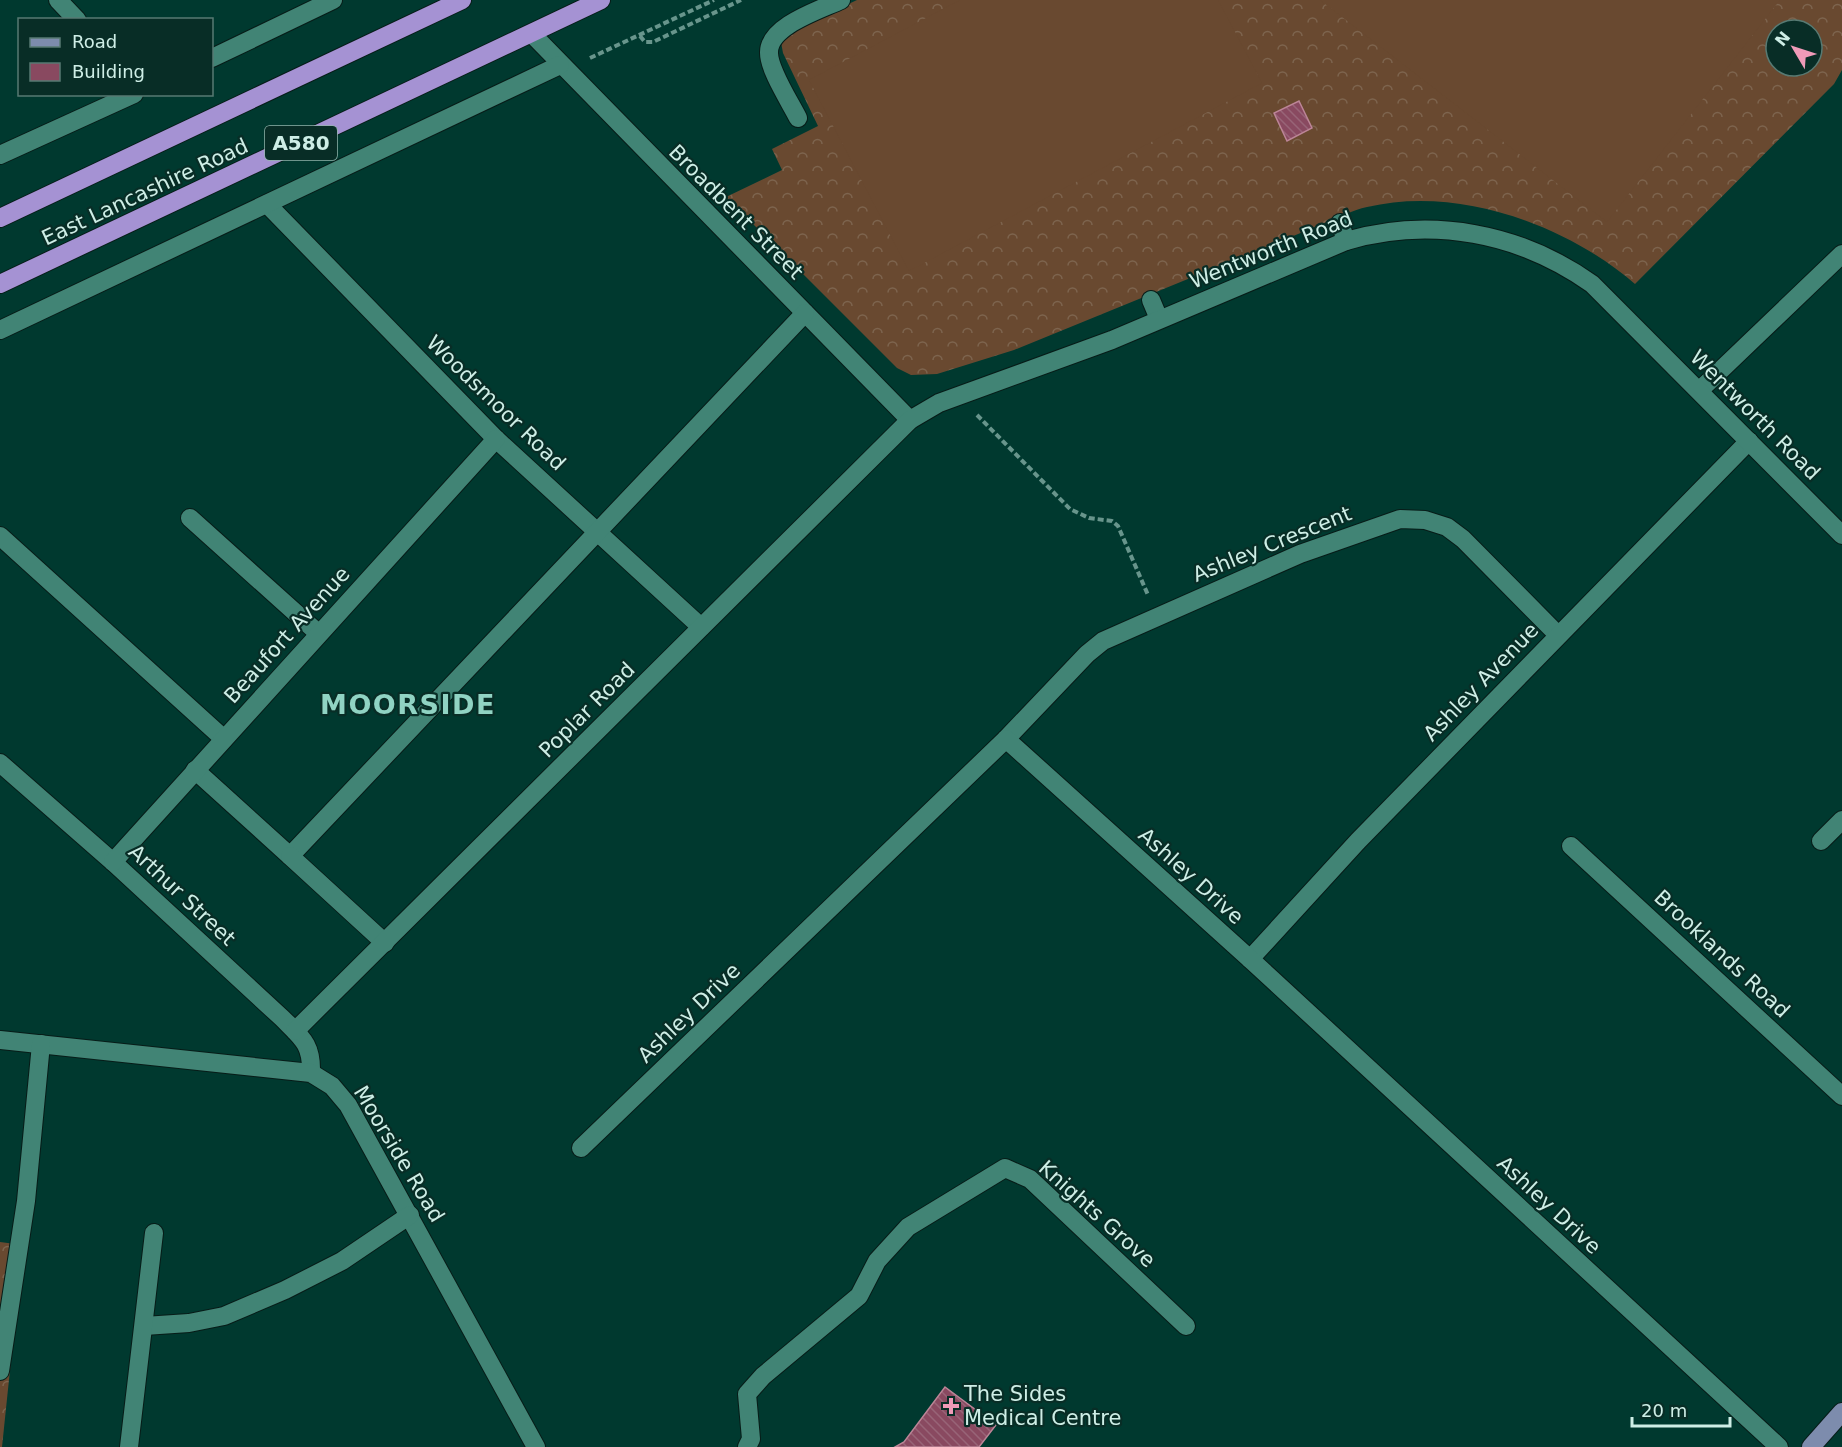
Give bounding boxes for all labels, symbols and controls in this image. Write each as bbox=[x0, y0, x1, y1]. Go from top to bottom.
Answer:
legend bbox=[18, 18, 213, 96]
north arrow bbox=[1764, 18, 1824, 78]
text: N bbox=[1771, 28, 1794, 50]
text: Road bbox=[72, 31, 117, 52]
text: Building bbox=[72, 61, 145, 82]
road number: A580 bbox=[265, 126, 337, 160]
street label: East Lancashire Road bbox=[38, 134, 252, 250]
street label: Broadbent Street bbox=[664, 140, 808, 284]
street label: Wentworth Road bbox=[1186, 206, 1356, 294]
street label: Woodsmoor Road bbox=[422, 331, 570, 475]
street label: Wentworth Road bbox=[1685, 345, 1825, 485]
street label: Ashley Crescent bbox=[1189, 501, 1355, 587]
street label: Beaufort Avenue bbox=[219, 562, 355, 708]
street label: Ashley Avenue bbox=[1419, 618, 1543, 746]
street label: Poplar Road bbox=[534, 657, 640, 763]
district label: MOORSIDE bbox=[320, 689, 496, 720]
street label: Ashley Drive bbox=[1134, 823, 1248, 929]
street label: Arthur Street bbox=[124, 840, 240, 950]
street label: Brooklands Road bbox=[1649, 885, 1795, 1023]
street label: Ashley Drive bbox=[633, 958, 745, 1068]
street label: Moorside Road bbox=[349, 1081, 449, 1227]
street label: Ashley Drive bbox=[1492, 1151, 1606, 1259]
street label: Knights Grove bbox=[1034, 1156, 1160, 1272]
place label: The Sides Medical Centre bbox=[963, 1382, 1121, 1430]
scale bar bbox=[1632, 1390, 1730, 1428]
marker: The Sides Medical Centre bbox=[942, 1397, 960, 1415]
text: 20 m bbox=[1641, 1400, 1687, 1421]

